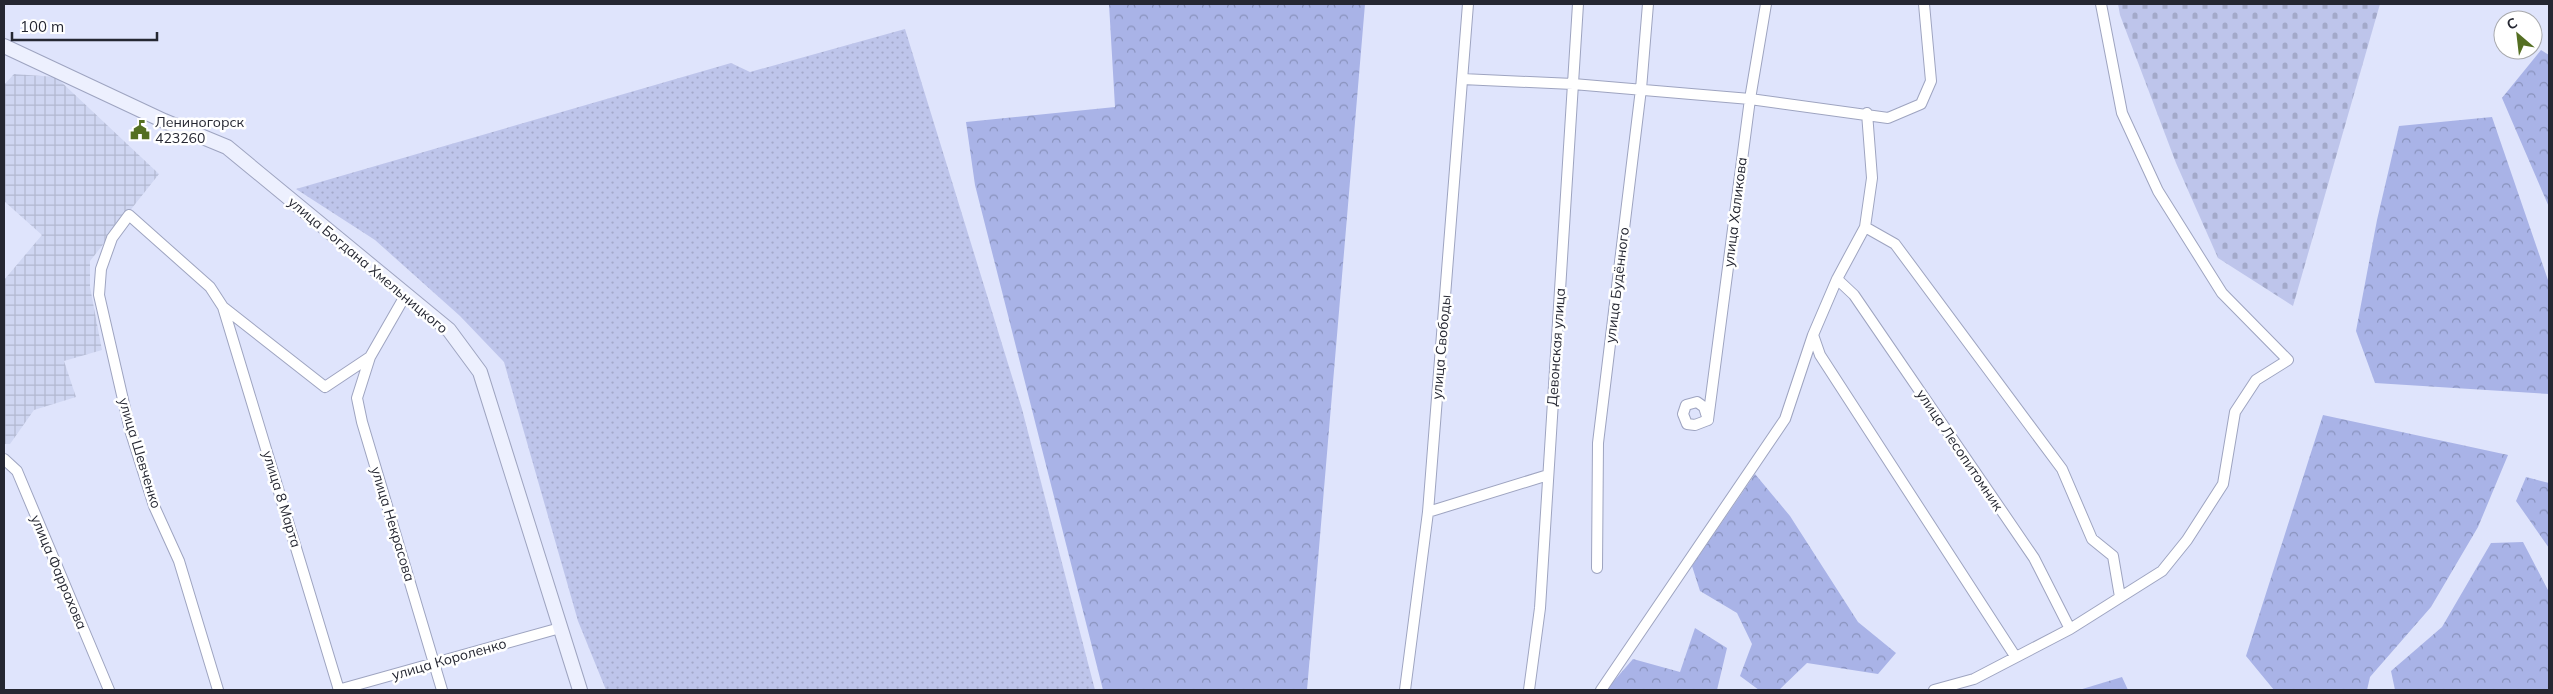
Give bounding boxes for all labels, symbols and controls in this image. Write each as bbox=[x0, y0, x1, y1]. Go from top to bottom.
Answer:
scale bar bbox=[12, 10, 158, 42]
north arrow bbox=[2493, 10, 2543, 60]
text: С bbox=[2503, 13, 2520, 34]
text: 100 m bbox=[20, 17, 64, 36]
place label: Лениногорск 423260 bbox=[155, 113, 245, 147]
public building icon: Лениногорск 423260 bbox=[129, 119, 151, 141]
street label: улица Халикова bbox=[1719, 156, 1751, 268]
street label: улица Богдана Хмельницкого bbox=[284, 193, 452, 337]
street label: улица Будённого bbox=[1601, 226, 1633, 344]
street label: Девонская улица bbox=[1543, 287, 1569, 407]
street label: улица Свободы bbox=[1427, 294, 1455, 400]
street label: улица Лесопитомник bbox=[1913, 386, 2008, 515]
street label: улица Шевченко bbox=[115, 395, 165, 511]
street label: улица 8 Марта bbox=[259, 448, 305, 550]
street label: улица Некрасова bbox=[367, 464, 419, 584]
street label: улица Фаррахова bbox=[27, 512, 91, 632]
street label: улица Короленко bbox=[390, 634, 508, 684]

